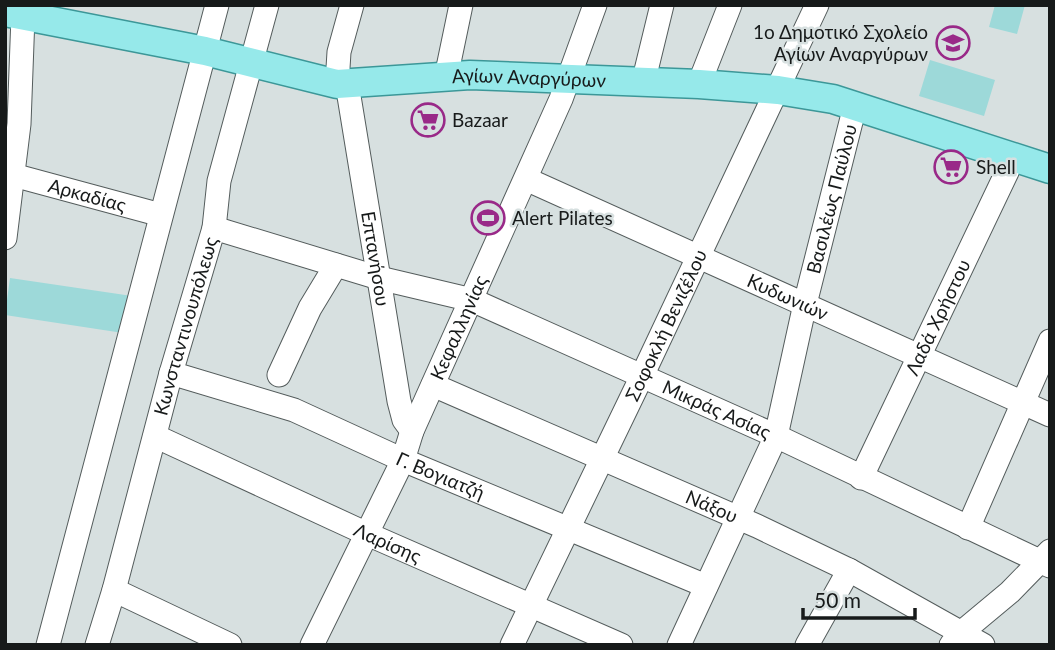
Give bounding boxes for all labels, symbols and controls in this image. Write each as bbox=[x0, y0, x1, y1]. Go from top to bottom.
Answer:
place label: 1ο Δημοτικό Σχολείο Αγίων Αναργύρων bbox=[753, 20, 928, 65]
school or university icon: 1ο Δημοτικό Σχολείο Αγίων Αναργύρων bbox=[934, 24, 972, 62]
street label: Αγίων Αναργύρων bbox=[451, 63, 607, 91]
supermarket icon: Bazaar bbox=[409, 101, 447, 139]
place label: Bazaar bbox=[452, 108, 508, 131]
street label: Βασιλέως Παύλου bbox=[801, 122, 861, 276]
supermarket icon: Shell bbox=[932, 148, 970, 186]
place label: Shell bbox=[976, 155, 1016, 178]
street label: Αρκαδίας bbox=[46, 173, 129, 216]
sports icon: Alert Pilates bbox=[469, 199, 507, 237]
place label: Alert Pilates bbox=[512, 206, 613, 229]
street label: Επτανήσου bbox=[357, 210, 395, 308]
street label: Κωνσταντινουπόλεως bbox=[148, 234, 222, 418]
street label: Σοφοκλή Βενιζέλου bbox=[620, 245, 711, 404]
street label: Λαδά Χρήστου bbox=[900, 255, 975, 379]
street label: Κυδωνιών bbox=[744, 268, 832, 325]
street label: Κεφαλληνίας bbox=[425, 271, 492, 383]
street label: Μικράς Ασίας bbox=[659, 375, 775, 443]
street label: Γ. Βογιατζή bbox=[393, 447, 488, 504]
street label: Νάξου bbox=[683, 484, 741, 527]
street label: Λαρίσης bbox=[351, 518, 425, 567]
scale bar bbox=[803, 576, 915, 620]
text: 50 m bbox=[814, 587, 861, 612]

